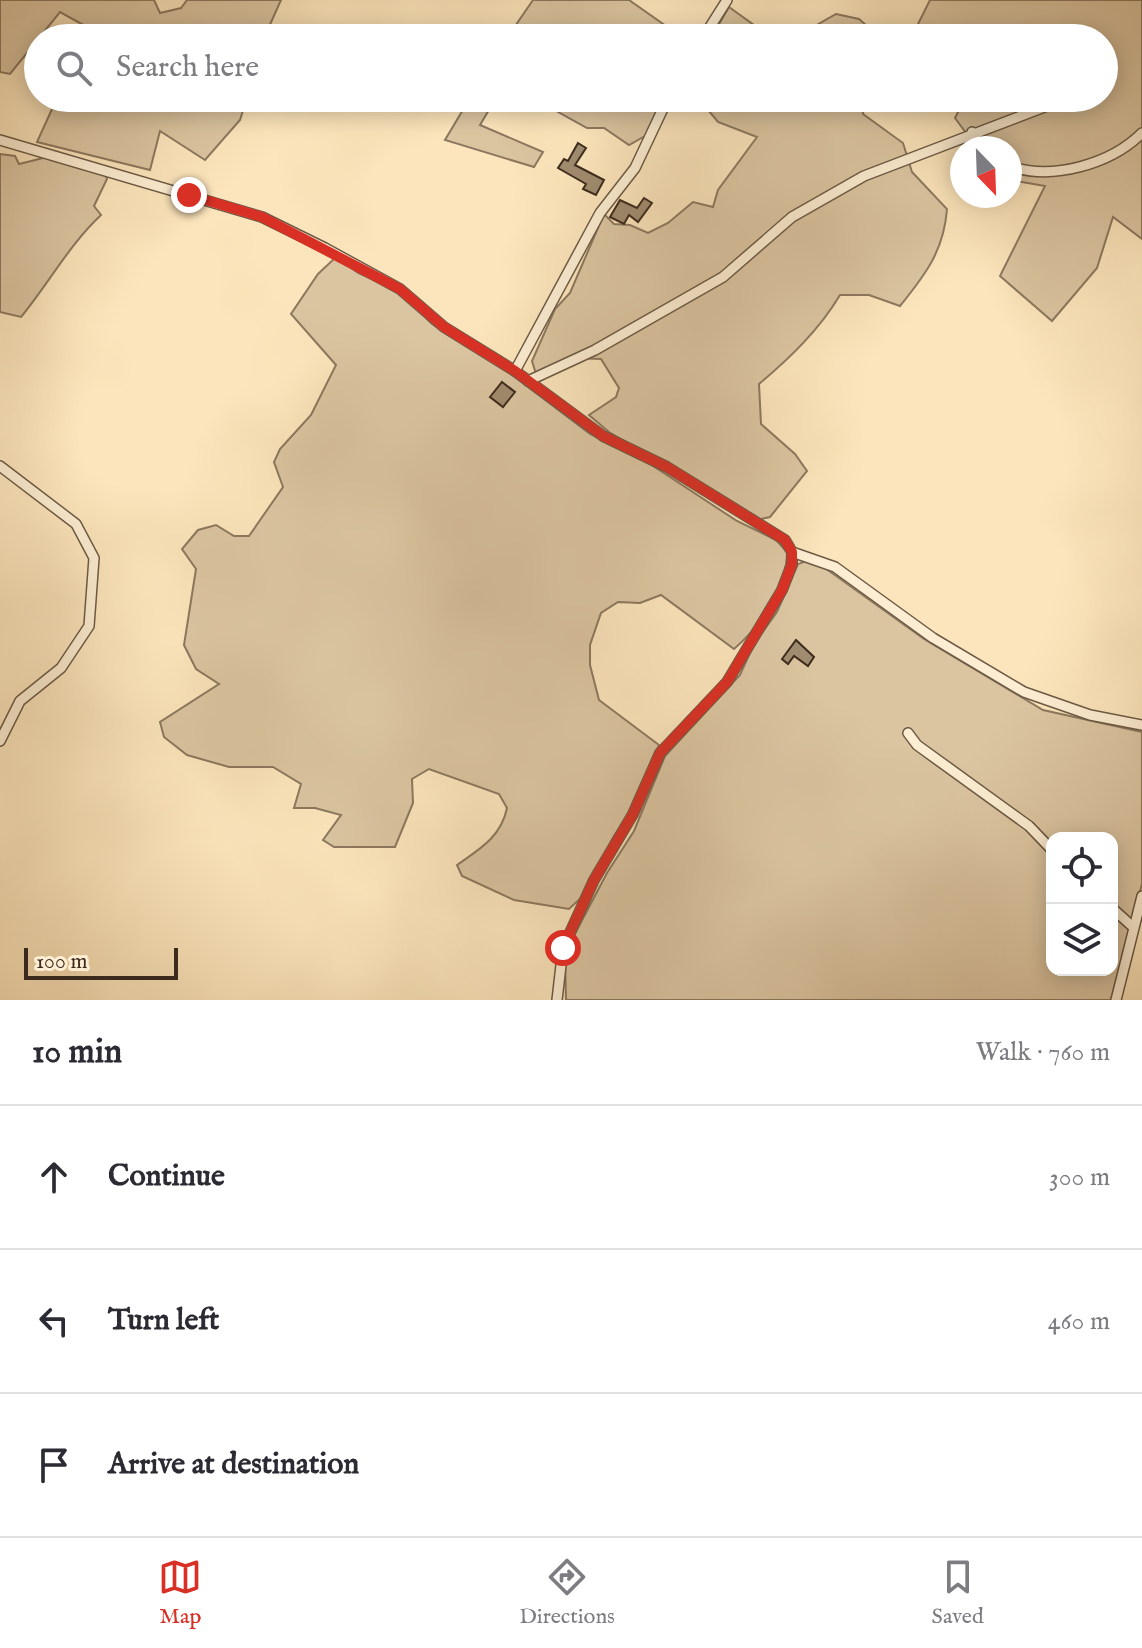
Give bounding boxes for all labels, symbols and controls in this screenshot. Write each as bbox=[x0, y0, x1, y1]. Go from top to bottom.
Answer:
search box bbox=[24, 24, 1118, 112]
icon: search bbox=[52, 46, 96, 90]
text: Search here bbox=[116, 49, 259, 87]
north arrow bbox=[950, 136, 1022, 208]
route end bbox=[171, 177, 207, 213]
map controls bbox=[1046, 832, 1118, 976]
button: locate bbox=[1046, 832, 1118, 904]
button: layers bbox=[1046, 904, 1118, 976]
route start bbox=[545, 930, 581, 966]
scale bar bbox=[24, 944, 178, 980]
text: 100 m bbox=[36, 948, 88, 976]
text: 10 min bbox=[32, 1031, 122, 1074]
text: Walk · 760 m bbox=[976, 1036, 1110, 1069]
icon: ahead bbox=[32, 1155, 76, 1199]
text: Continue bbox=[108, 1158, 225, 1196]
text: 300 m bbox=[1049, 1161, 1110, 1194]
icon: left bbox=[32, 1299, 76, 1343]
text: Turn left bbox=[108, 1302, 219, 1340]
text: 460 m bbox=[1048, 1305, 1110, 1338]
icon: arrive bbox=[32, 1443, 76, 1487]
text: Arrive at destination bbox=[108, 1446, 359, 1484]
tab: Map bbox=[158, 1555, 202, 1631]
tab: Directions bbox=[519, 1555, 615, 1631]
tab: Saved bbox=[932, 1555, 984, 1631]

